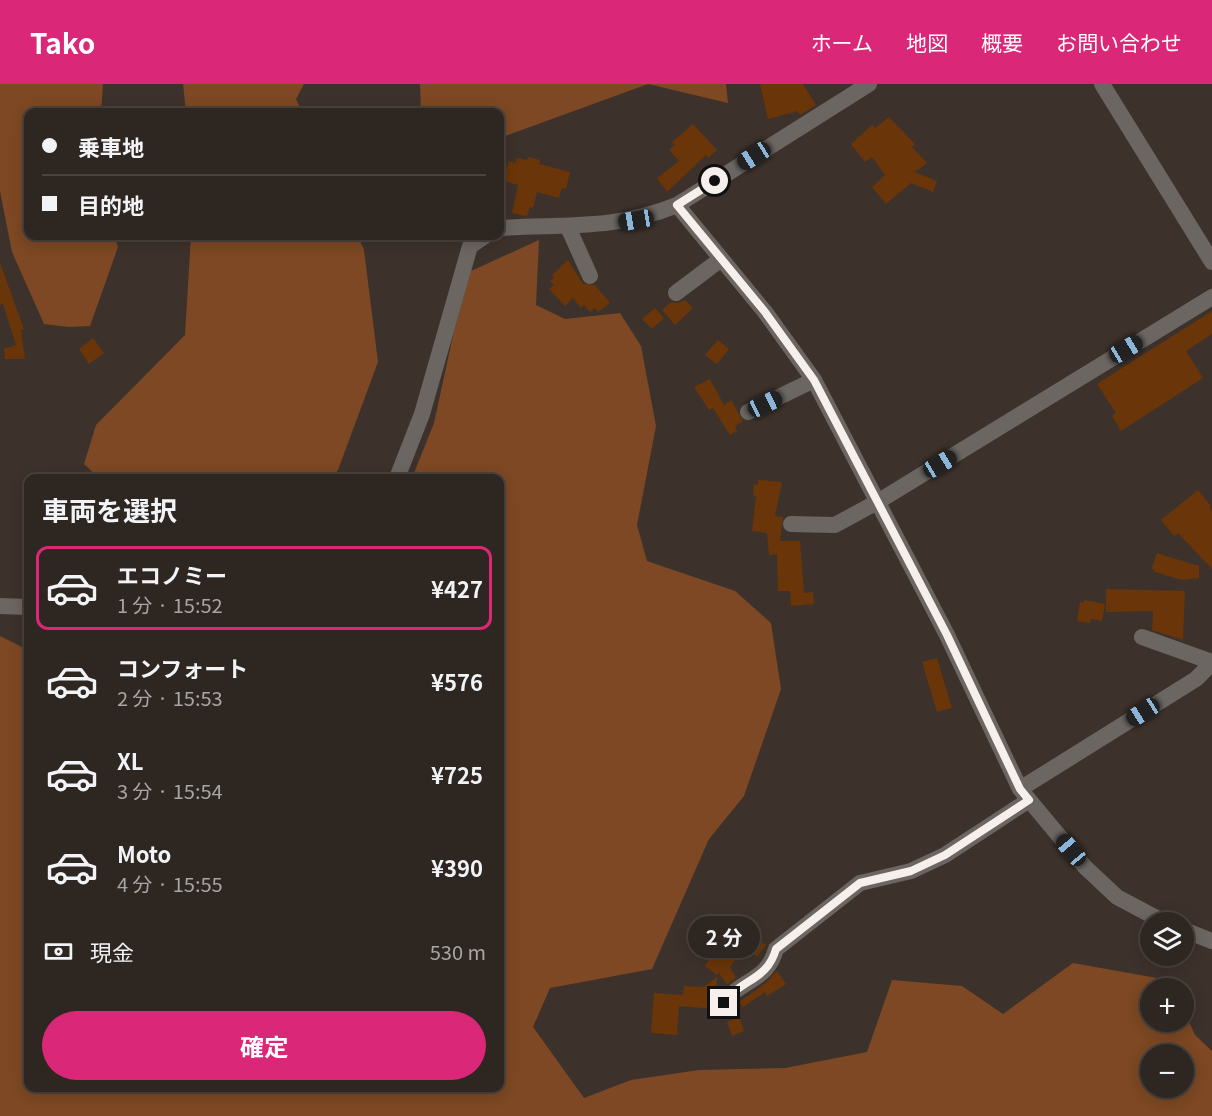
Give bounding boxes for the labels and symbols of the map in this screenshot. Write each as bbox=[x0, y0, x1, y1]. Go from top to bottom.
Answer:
car bbox=[734, 139, 774, 173]
route start bbox=[701, 167, 728, 194]
car bbox=[617, 208, 655, 232]
car bbox=[1106, 332, 1146, 366]
car bbox=[745, 388, 785, 420]
car bbox=[920, 447, 960, 481]
car bbox=[1123, 695, 1163, 729]
car bbox=[1053, 830, 1089, 870]
callout: 2 分 bbox=[688, 916, 760, 958]
route end bbox=[710, 989, 737, 1016]

